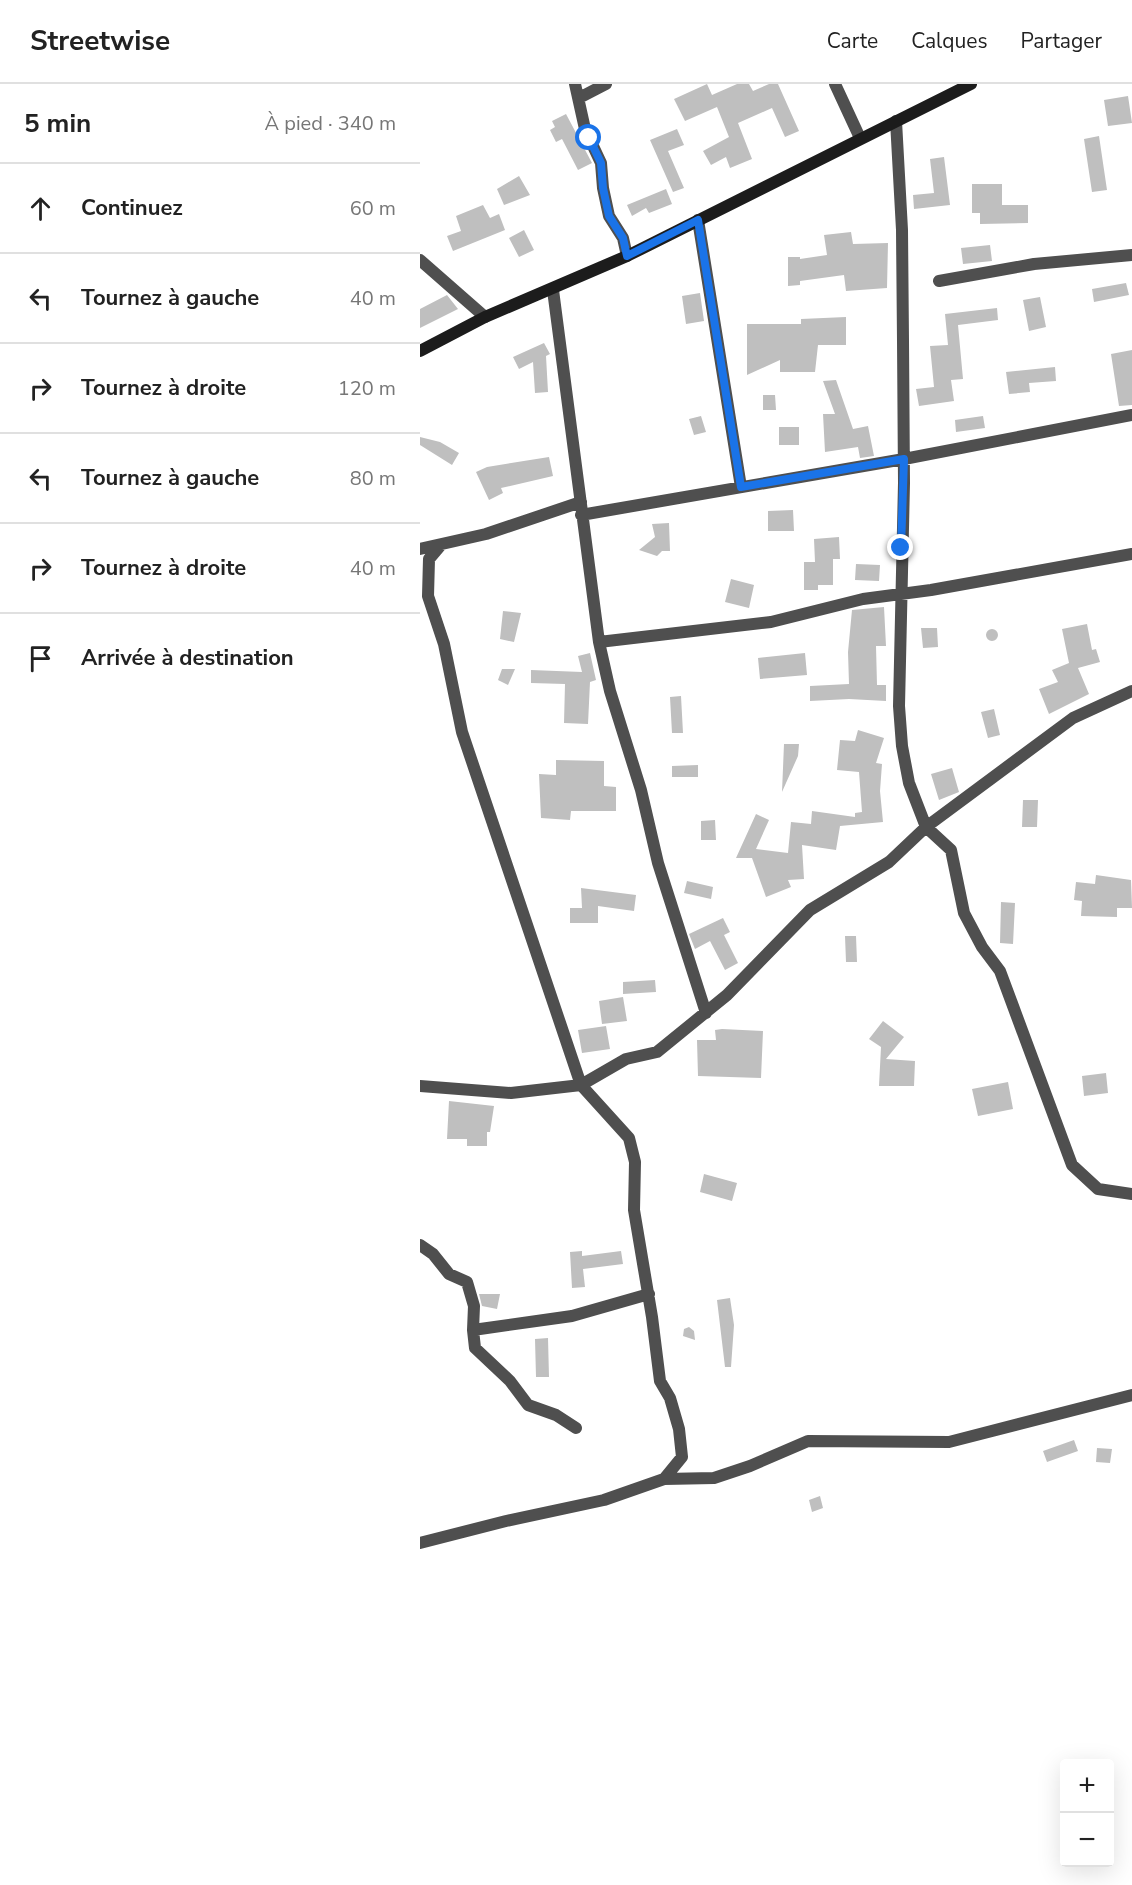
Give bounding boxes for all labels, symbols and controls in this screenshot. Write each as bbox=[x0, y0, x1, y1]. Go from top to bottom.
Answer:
text: Streetwise bbox=[30, 22, 170, 60]
text: Carte bbox=[827, 27, 878, 55]
text: Calques bbox=[911, 27, 988, 55]
text: Partager bbox=[1021, 27, 1102, 55]
text: 5 min bbox=[24, 106, 91, 141]
text: À pied · 340 m bbox=[265, 110, 396, 137]
route start bbox=[575, 124, 601, 150]
icon: ahead bbox=[24, 192, 57, 225]
text: Continuez bbox=[81, 193, 183, 223]
text: 60 m bbox=[350, 195, 396, 222]
icon: left bbox=[24, 282, 57, 315]
text: Tournez à gauche bbox=[81, 283, 259, 313]
text: 40 m bbox=[350, 285, 396, 312]
icon: right bbox=[24, 372, 57, 405]
text: Tournez à droite bbox=[81, 373, 246, 403]
text: 120 m bbox=[338, 375, 396, 402]
icon: left bbox=[24, 462, 57, 495]
text: Tournez à gauche bbox=[81, 463, 259, 493]
text: 80 m bbox=[350, 465, 396, 492]
route end bbox=[887, 534, 913, 560]
icon: right bbox=[24, 552, 57, 585]
text: Tournez à droite bbox=[81, 553, 246, 583]
text: 40 m bbox=[350, 555, 396, 582]
icon: arrive bbox=[24, 642, 57, 675]
text: Arrivée à destination bbox=[81, 643, 294, 673]
map controls bbox=[1060, 1759, 1114, 1867]
button: + bbox=[1060, 1759, 1114, 1813]
button: − bbox=[1060, 1813, 1114, 1867]

